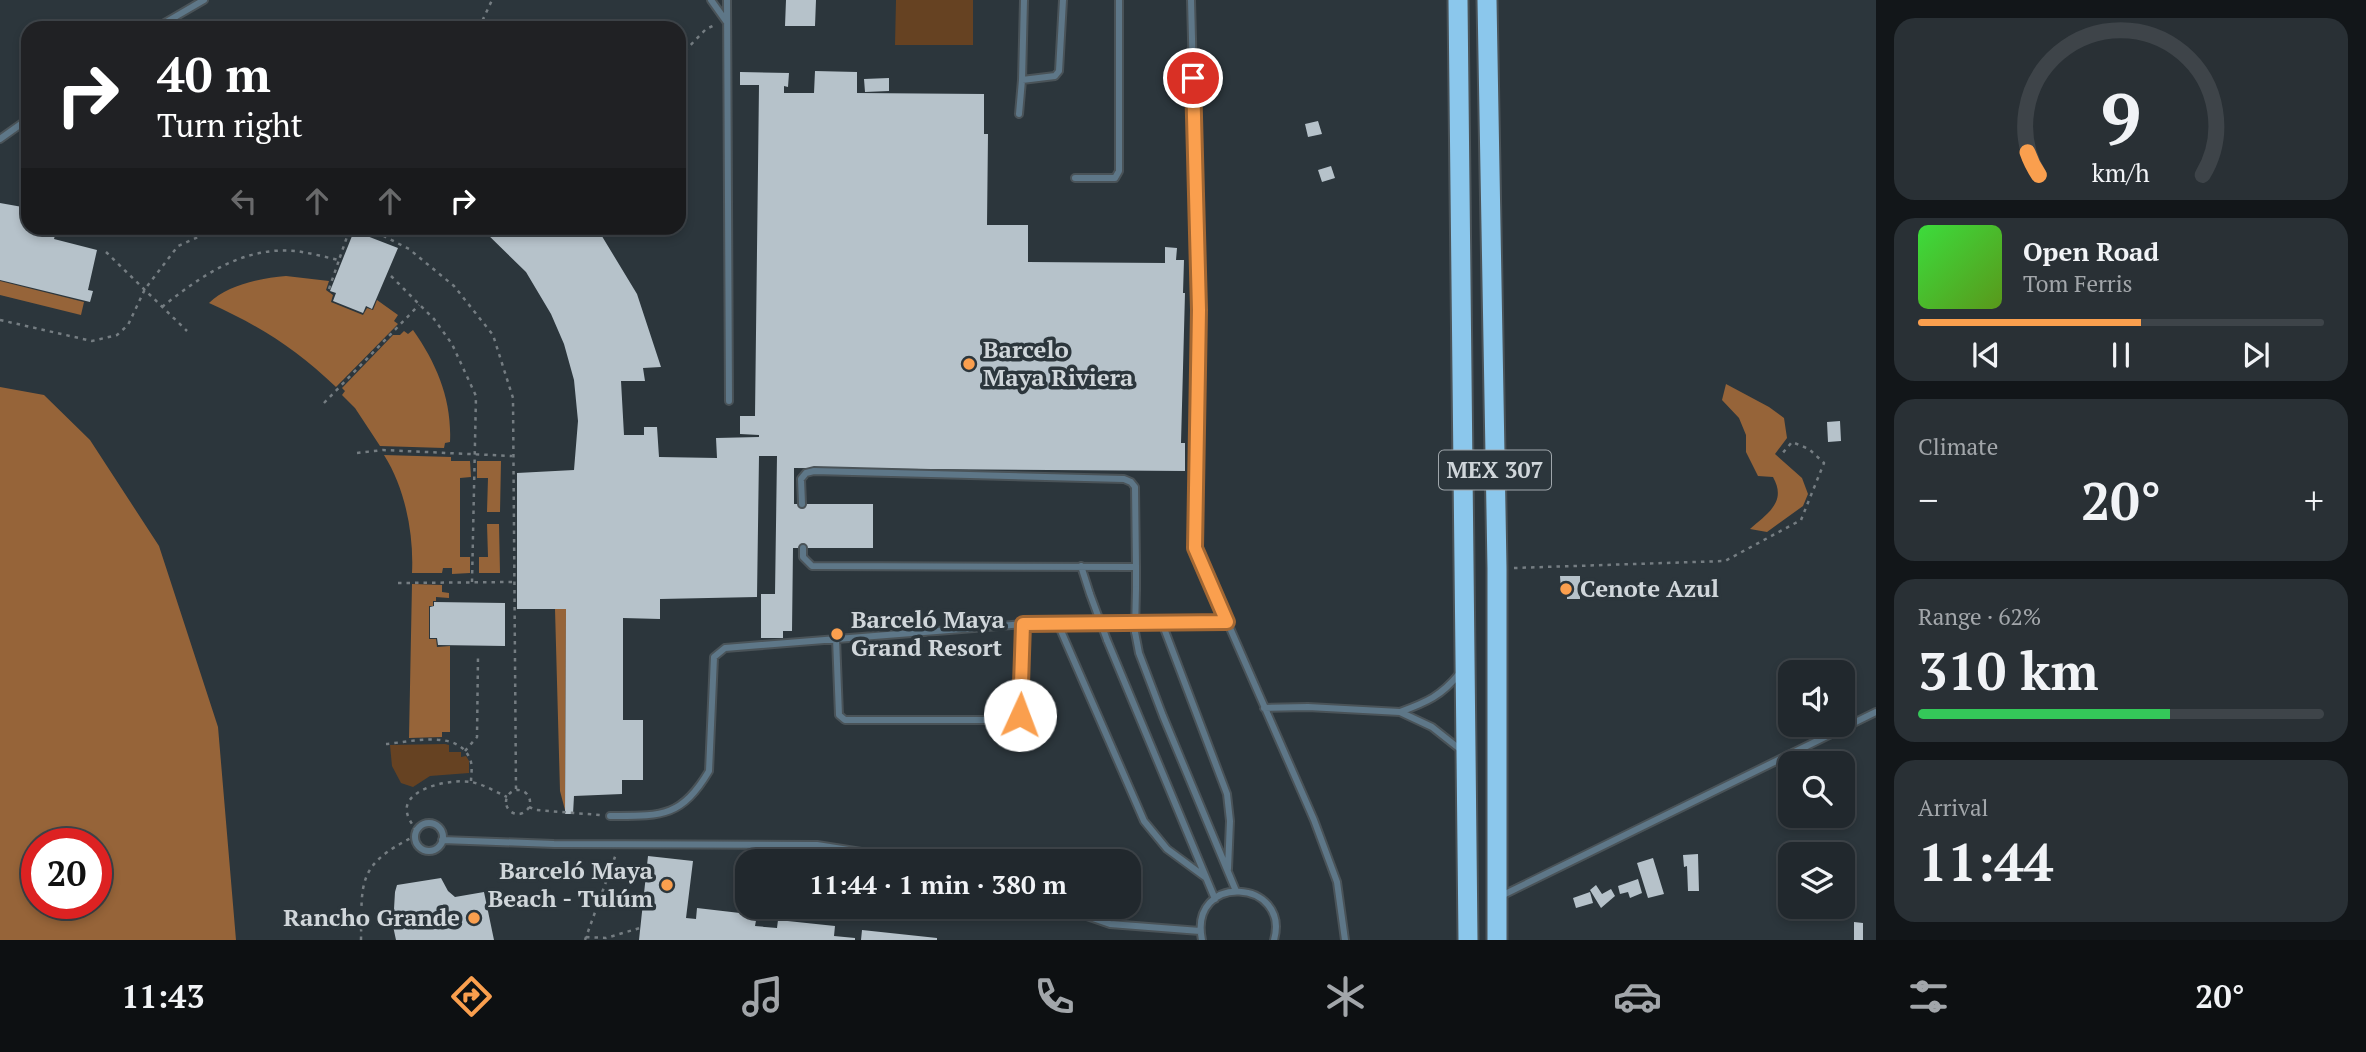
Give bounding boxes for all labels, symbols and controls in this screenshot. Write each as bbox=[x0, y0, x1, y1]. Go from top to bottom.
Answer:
text: 40 m bbox=[157, 41, 271, 106]
pin bbox=[1163, 48, 1223, 108]
icon: right bbox=[42, 49, 133, 140]
icon: arrive bbox=[1174, 59, 1212, 97]
text: 9 bbox=[2100, 69, 2142, 166]
text: Turn right bbox=[157, 104, 303, 146]
text: km/h bbox=[2092, 156, 2150, 189]
icon: left bbox=[225, 182, 263, 220]
icon: ahead bbox=[298, 182, 336, 220]
icon: ahead bbox=[371, 182, 409, 220]
icon: right bbox=[444, 182, 482, 220]
text: Open Road bbox=[2023, 234, 2159, 268]
text: Tom Ferris bbox=[2023, 268, 2133, 299]
place label: Barcelo Maya Riviera bbox=[983, 333, 1134, 393]
icon: previous bbox=[1967, 336, 2005, 374]
icon: pause bbox=[2102, 336, 2140, 374]
icon: next bbox=[2237, 336, 2275, 374]
marker: Barcelo Maya Riviera bbox=[961, 356, 977, 372]
text: Climate bbox=[1918, 431, 1998, 462]
road number: MEX 307 bbox=[1439, 450, 1551, 490]
text: 20° bbox=[2081, 466, 2161, 535]
text: − bbox=[1918, 475, 1938, 525]
text: + bbox=[2304, 475, 2324, 525]
place label: Cenote Azul bbox=[1580, 572, 1719, 604]
marker: Cenote Azul bbox=[1558, 581, 1574, 597]
text: Range · 62% bbox=[1918, 601, 2041, 632]
place label: Barceló Maya Grand Resort bbox=[851, 603, 1005, 663]
marker: Barceló Maya Grand Resort bbox=[829, 626, 845, 642]
text: 310 km bbox=[1918, 636, 2099, 705]
map controls bbox=[1778, 660, 1855, 919]
button: sound bbox=[1778, 660, 1855, 737]
position arrow bbox=[983, 678, 1057, 752]
button: search bbox=[1778, 751, 1855, 828]
text: Arrival bbox=[1918, 792, 1989, 823]
text: 11:44 bbox=[1918, 827, 2053, 896]
speed limit sign: 20 bbox=[21, 828, 112, 919]
button: layers bbox=[1778, 842, 1855, 919]
place label: Barceló Maya Beach - Tulúm bbox=[488, 854, 654, 914]
text: 11:44 · 1 min · 380 m bbox=[809, 867, 1067, 901]
marker: Barceló Maya Beach - Tulúm bbox=[659, 877, 675, 893]
place label: Rancho Grande bbox=[283, 901, 460, 933]
marker: Rancho Grande bbox=[466, 910, 482, 926]
icon: directions bbox=[447, 972, 496, 1021]
icon: music bbox=[738, 972, 787, 1021]
icon: phone bbox=[1030, 972, 1079, 1021]
icon: climate bbox=[1321, 972, 1370, 1021]
icon: car bbox=[1613, 972, 1662, 1021]
icon: filters bbox=[1904, 972, 1953, 1021]
text: 11:43 bbox=[121, 975, 205, 1017]
text: 20° bbox=[2195, 975, 2245, 1017]

